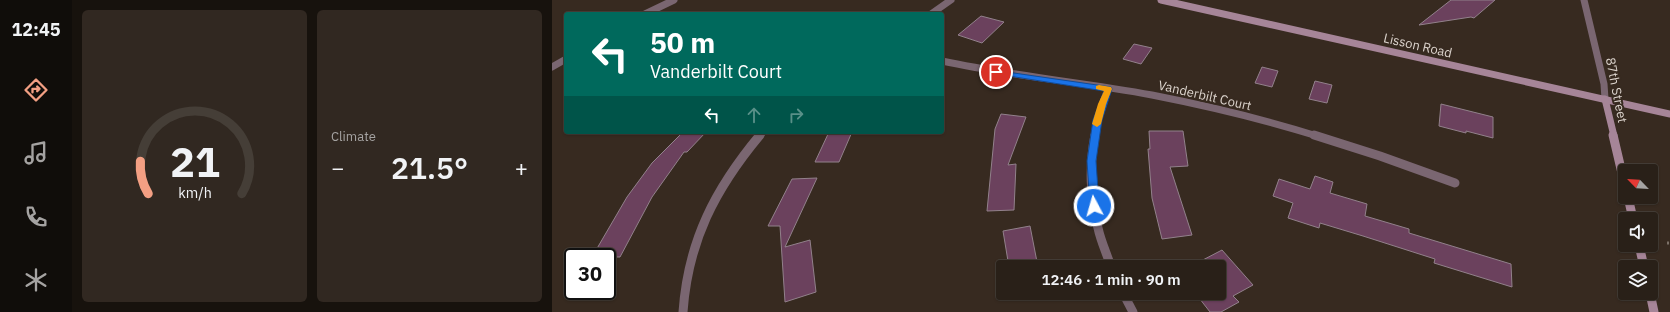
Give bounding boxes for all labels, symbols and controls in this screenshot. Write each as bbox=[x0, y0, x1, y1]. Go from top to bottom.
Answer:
text: 12:45 bbox=[11, 18, 61, 41]
text: 50 m bbox=[650, 24, 715, 61]
icon: left bbox=[584, 28, 636, 80]
street label: Lisson Road bbox=[1382, 29, 1454, 62]
pin bbox=[979, 55, 1013, 89]
street label: 87th Street bbox=[1602, 56, 1631, 124]
text: Vanderbilt Court bbox=[650, 60, 782, 83]
icon: arrive bbox=[985, 61, 1007, 83]
icon: directions bbox=[22, 76, 50, 104]
street label: Vanderbilt Court bbox=[1157, 76, 1253, 114]
icon: left bbox=[701, 104, 723, 126]
icon: ahead bbox=[743, 104, 765, 126]
icon: right bbox=[785, 104, 807, 126]
text: Climate bbox=[331, 128, 376, 145]
text: 21 bbox=[170, 134, 219, 188]
icon: music bbox=[22, 139, 50, 167]
text: 21.5° bbox=[391, 148, 468, 187]
text: − bbox=[331, 153, 344, 182]
text: + bbox=[515, 153, 528, 182]
north arrow bbox=[1618, 164, 1658, 204]
map controls bbox=[1618, 164, 1658, 300]
text: km/h bbox=[178, 183, 211, 202]
position arrow bbox=[1073, 185, 1115, 227]
icon: phone bbox=[22, 203, 50, 231]
button: sound bbox=[1618, 212, 1658, 252]
speed limit sign: 30 bbox=[564, 248, 616, 300]
button: layers bbox=[1618, 260, 1658, 300]
icon: climate bbox=[22, 266, 50, 294]
text: 12:46 · 1 min · 90 m bbox=[1041, 270, 1181, 289]

